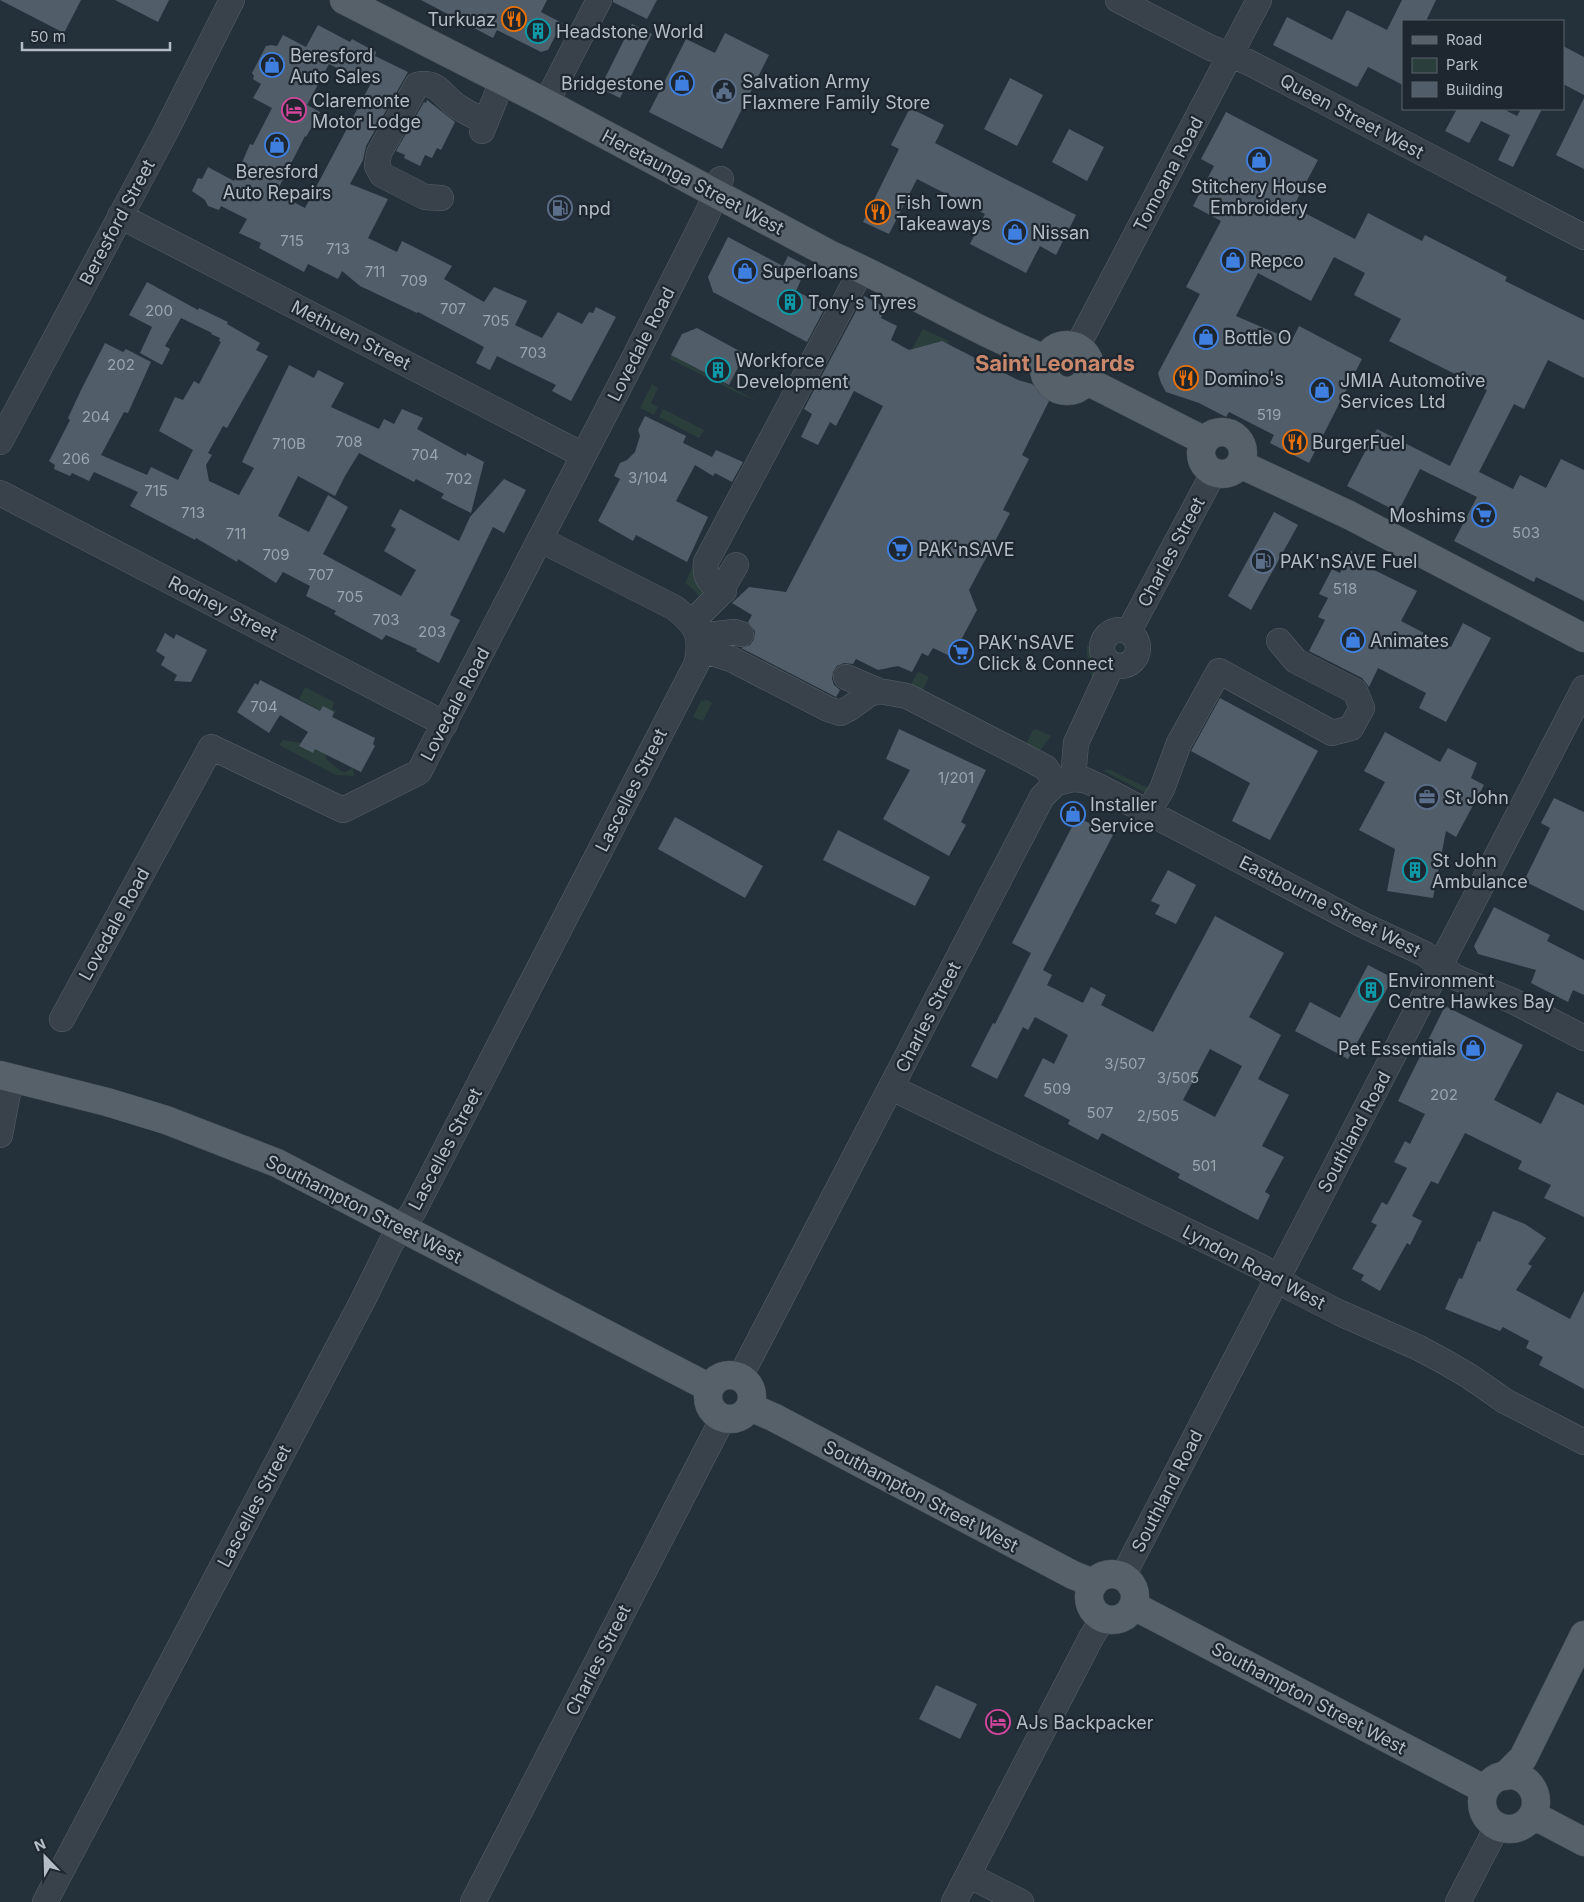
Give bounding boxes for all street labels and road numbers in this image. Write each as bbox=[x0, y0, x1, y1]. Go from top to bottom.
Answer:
street label: Queen Street West bbox=[1277, 69, 1428, 163]
street label: Tomoana Road bbox=[1129, 113, 1207, 235]
street label: Heretaunga Street West bbox=[598, 125, 788, 239]
street label: Beresford Street bbox=[75, 156, 159, 288]
street label: Lovedale Road bbox=[603, 283, 679, 405]
street label: Methuen Street bbox=[288, 296, 414, 374]
street label: Charles Street bbox=[1133, 493, 1209, 610]
street label: Rodney Street bbox=[165, 571, 281, 645]
street label: Lovedale Road bbox=[416, 644, 494, 764]
street label: Lascelles Street bbox=[591, 725, 671, 855]
street label: Eastbourne Street West bbox=[1236, 851, 1424, 961]
street label: Lovedale Road bbox=[74, 864, 154, 984]
street label: Charles Street bbox=[891, 958, 965, 1076]
street label: Southland Road bbox=[1313, 1068, 1395, 1196]
street label: Lascelles Street bbox=[404, 1084, 486, 1214]
street label: Southampton Street West bbox=[262, 1150, 466, 1268]
street label: Lyndon Road West bbox=[1179, 1221, 1329, 1314]
street label: Southland Road bbox=[1127, 1426, 1207, 1556]
street label: Southampton Street West bbox=[820, 1436, 1022, 1556]
street label: Lascelles Street bbox=[213, 1441, 295, 1571]
street label: Charles Street bbox=[561, 1601, 635, 1719]
street label: Southampton Street West bbox=[1208, 1638, 1410, 1758]

